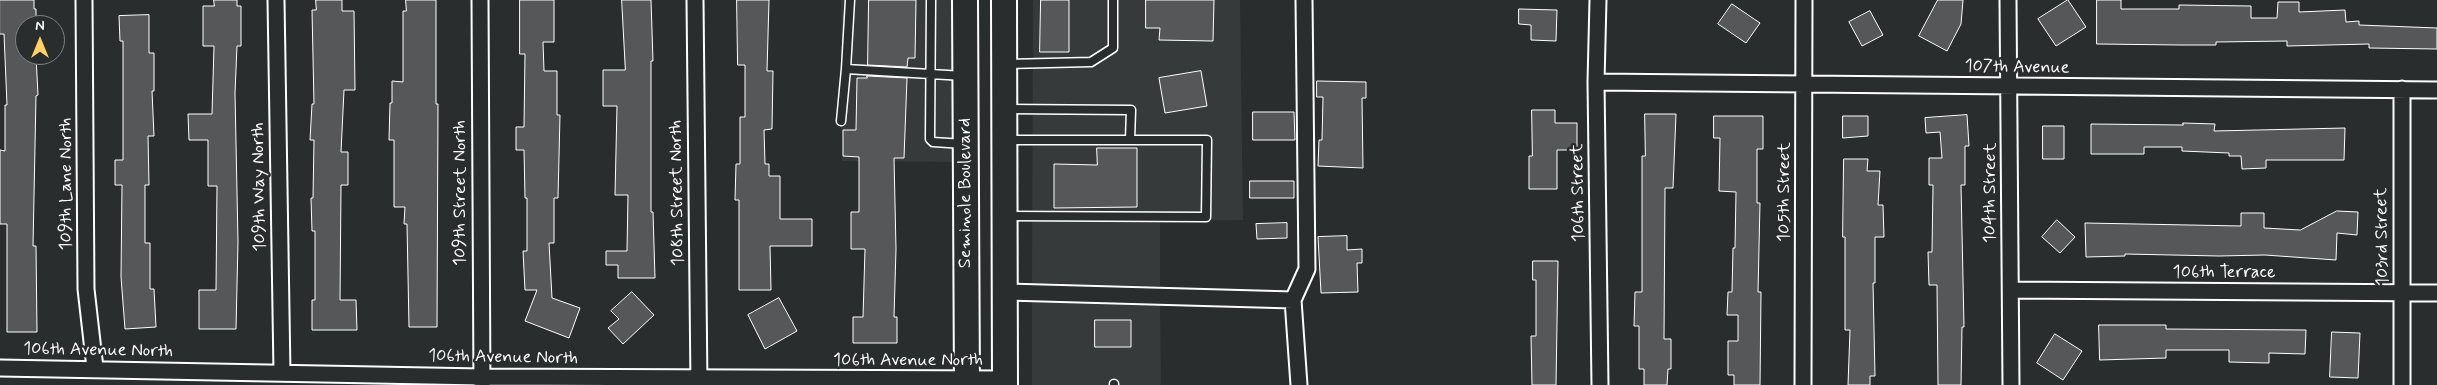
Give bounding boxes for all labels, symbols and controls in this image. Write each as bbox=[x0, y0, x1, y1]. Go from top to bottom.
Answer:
north arrow bbox=[15, 15, 65, 65]
text: N bbox=[35, 17, 45, 35]
street label: 107th Avenue bbox=[1964, 56, 2070, 80]
street label: 109th Lane North bbox=[56, 117, 78, 251]
street label: Seminole Boulevard bbox=[955, 118, 977, 268]
street label: 109th Street North bbox=[450, 120, 472, 266]
street label: 108th Street North bbox=[666, 120, 690, 266]
street label: 109th Way North bbox=[248, 122, 272, 252]
street label: 105th Street bbox=[1774, 142, 1796, 242]
street label: 104th Street bbox=[1980, 143, 2002, 243]
street label: 106th Street bbox=[1567, 144, 1591, 242]
street label: 103rd Street bbox=[2371, 188, 2395, 286]
street label: 106th Terrace bbox=[2173, 262, 2275, 284]
street label: 106th Avenue North bbox=[23, 339, 173, 363]
street label: 106th Avenue North bbox=[428, 346, 578, 370]
street label: 106th Avenue North bbox=[833, 350, 983, 372]

